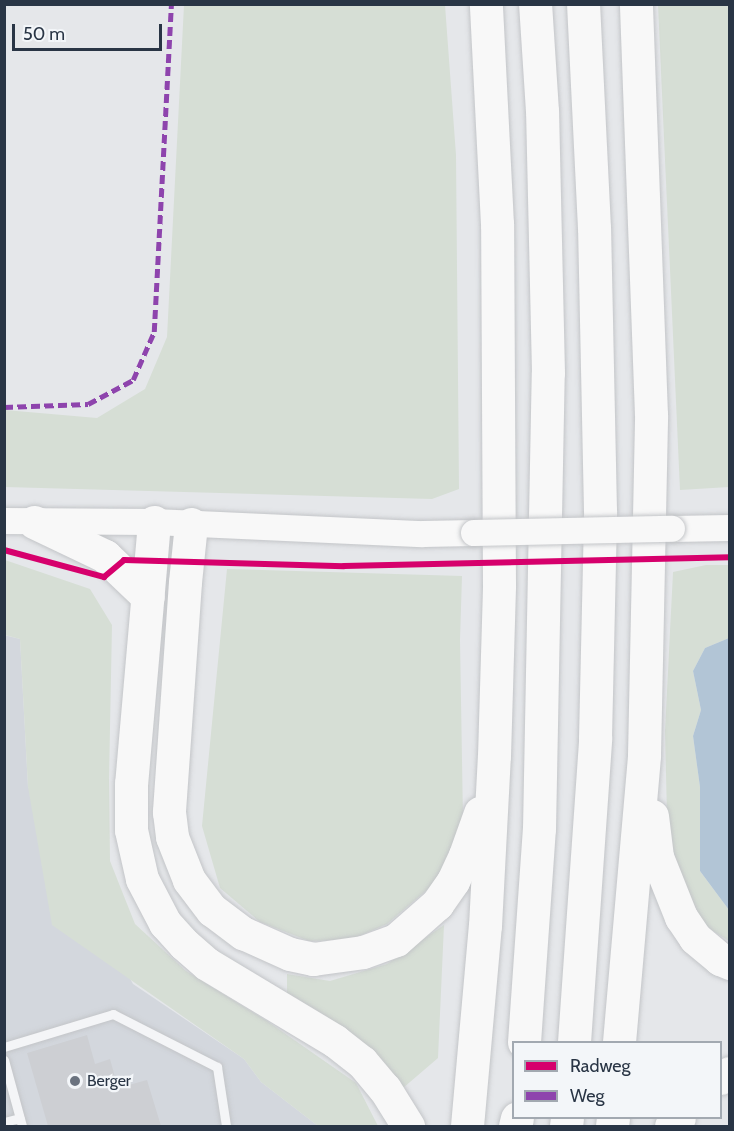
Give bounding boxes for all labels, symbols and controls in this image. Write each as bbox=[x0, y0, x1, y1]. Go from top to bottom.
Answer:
scale bar bbox=[15, 12, 165, 50]
text: 50 m bbox=[23, 23, 65, 45]
legend bbox=[512, 1041, 722, 1119]
text: Radweg bbox=[570, 1055, 631, 1077]
place label: Berger bbox=[87, 1071, 131, 1091]
marker: Berger bbox=[68, 1074, 82, 1088]
text: Weg bbox=[570, 1085, 605, 1107]

